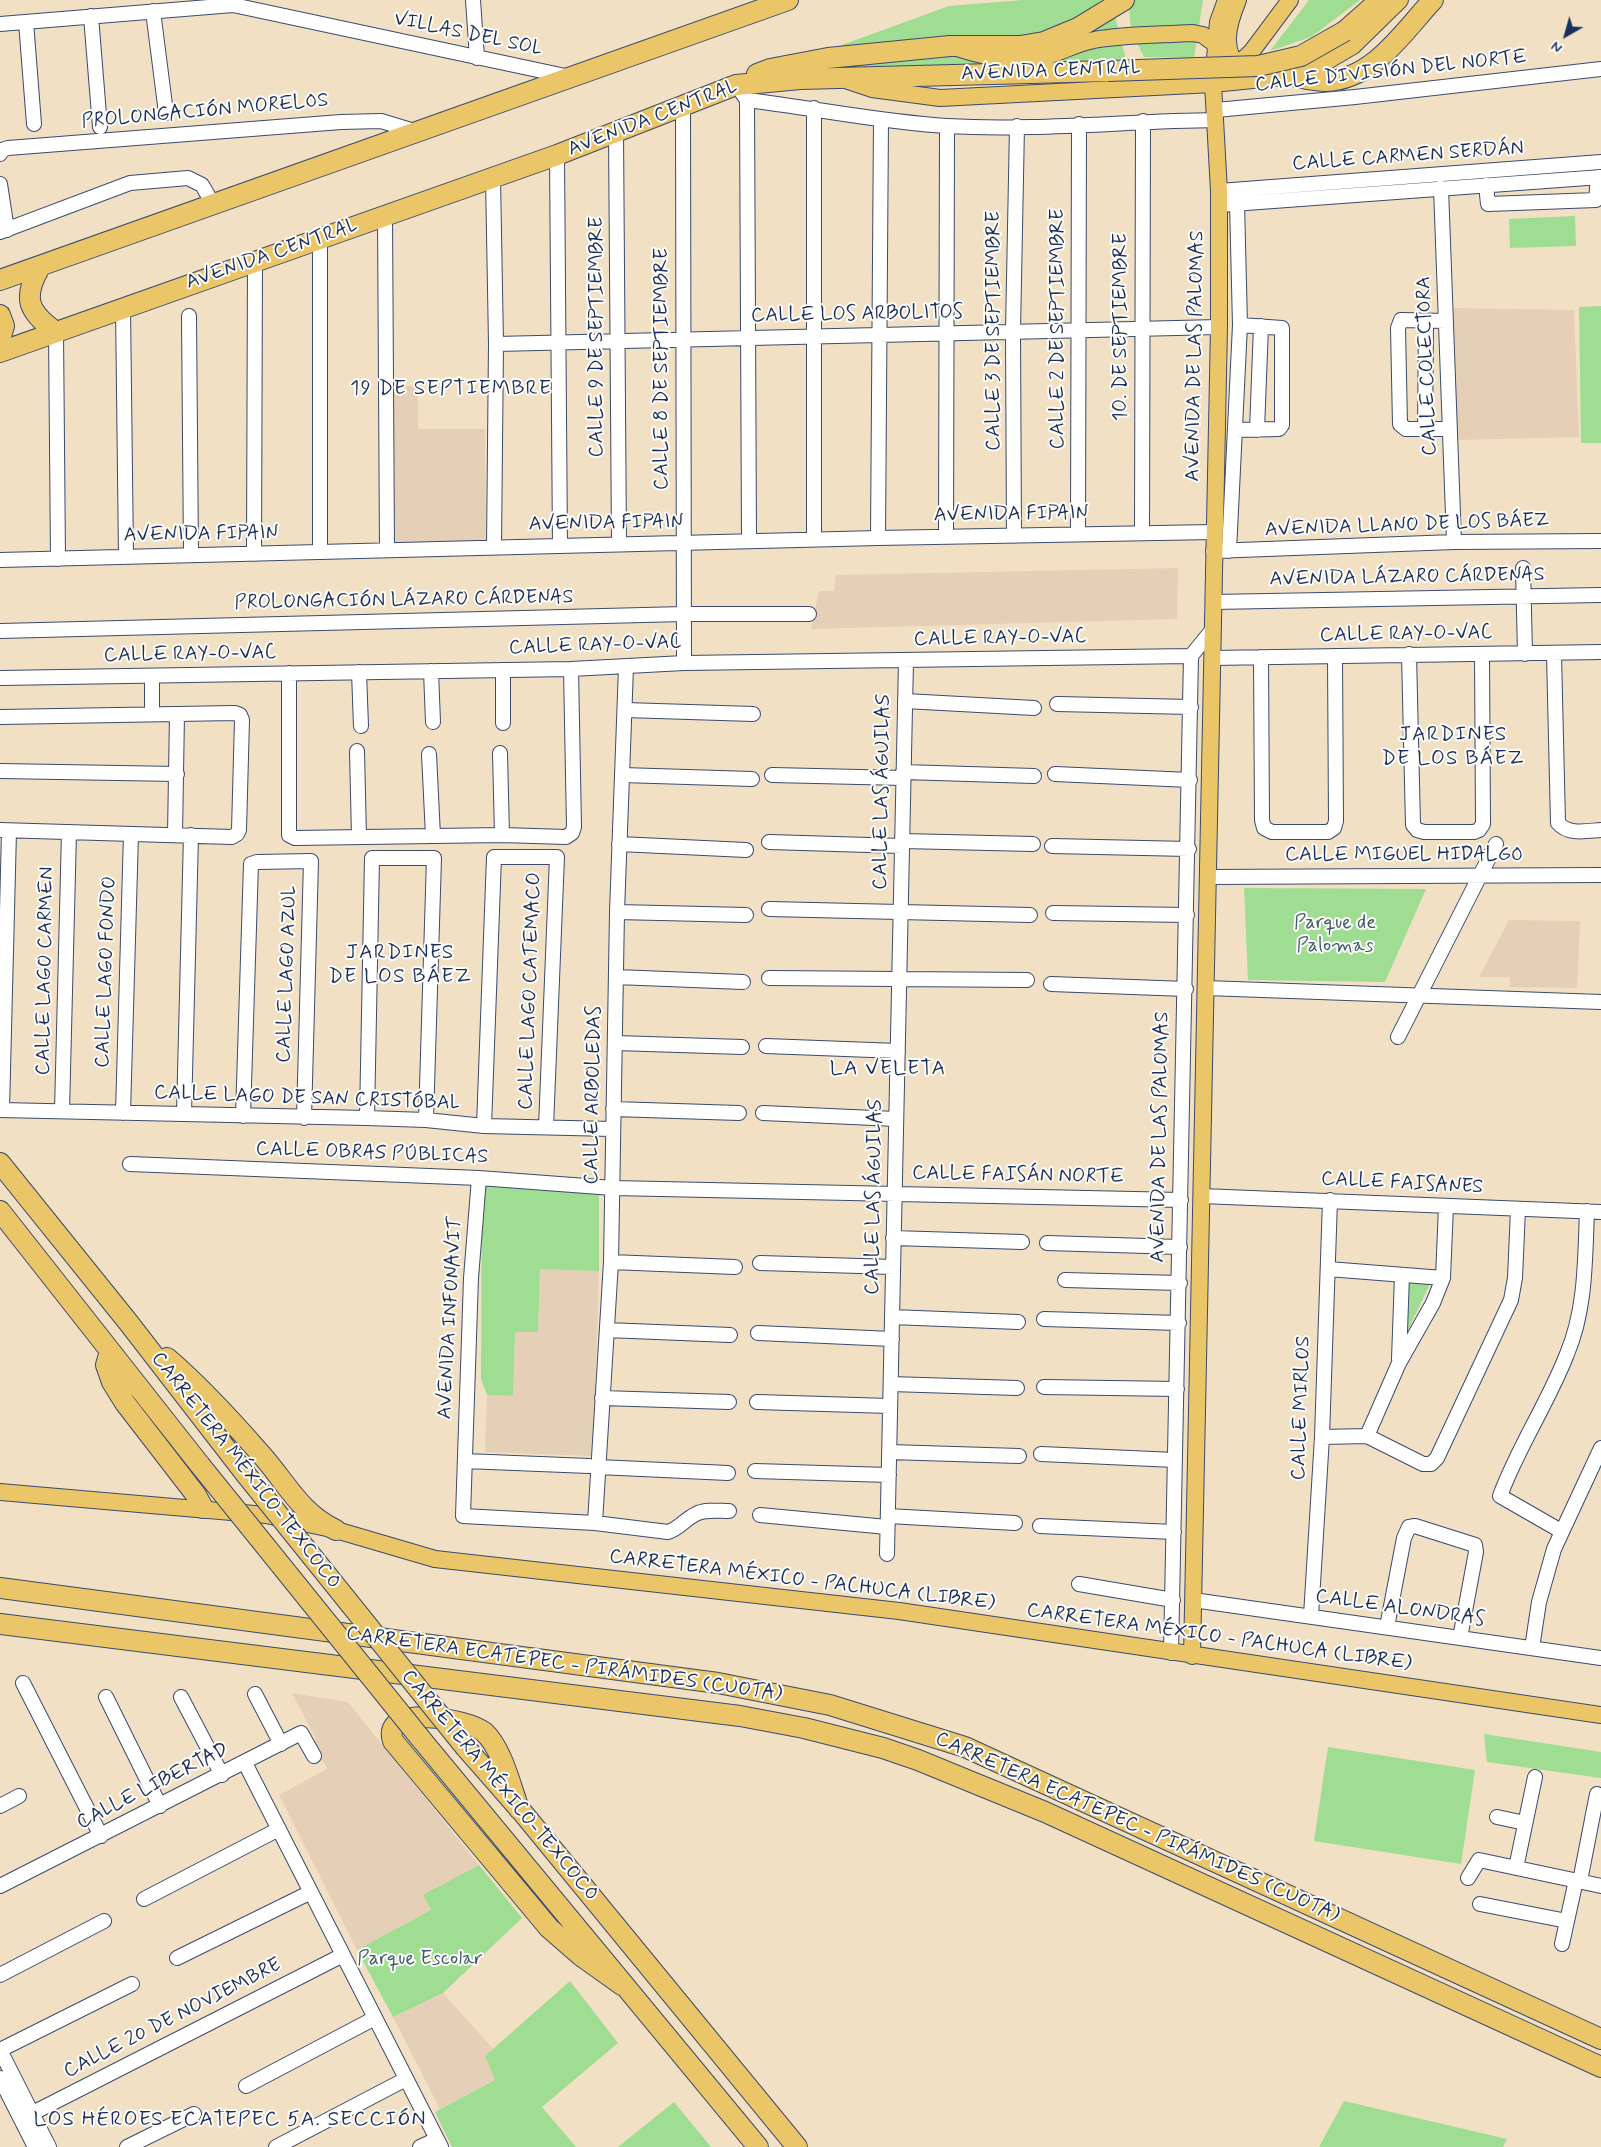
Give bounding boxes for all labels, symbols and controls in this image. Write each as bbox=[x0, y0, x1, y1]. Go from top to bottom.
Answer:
street label: VILLAS DEL SOL bbox=[392, 8, 544, 62]
north arrow bbox=[1541, 10, 1591, 60]
text: N bbox=[1548, 37, 1566, 57]
street label: CALLE DIVISIÓN DEL NORTE bbox=[1254, 46, 1528, 98]
street label: AVENIDA CENTRAL bbox=[961, 57, 1141, 87]
street label: AVENIDA CENTRAL bbox=[565, 76, 741, 162]
street label: PROLONGACIÓN MORELOS bbox=[81, 89, 329, 135]
street label: CALLE CARMEN SERDÁN bbox=[1291, 137, 1525, 177]
street label: CALLE 2 DE SEPTIEMBRE bbox=[1047, 209, 1071, 449]
street label: CALLE 3 DE SEPTIEMBRE bbox=[983, 211, 1007, 451]
street label: AVENIDA CENTRAL bbox=[183, 214, 361, 296]
street label: CALLE 9 DE SEPTIEMBRE bbox=[586, 216, 610, 458]
street label: AVENIDA DE LAS PALOMAS bbox=[1182, 230, 1210, 482]
street label: 1O. DE SEPTIEMBRE bbox=[1110, 233, 1134, 421]
street label: CALLE 8 DE SEPTIEMBRE bbox=[651, 248, 675, 490]
street label: CALLE COLECTORA bbox=[1413, 276, 1443, 456]
street label: CALLE LOS ARBOLITOS bbox=[751, 301, 963, 329]
district label: 19 DE SEPTIEMBRE bbox=[345, 377, 557, 403]
street label: AVENIDA FIPAIN bbox=[933, 502, 1089, 528]
street label: AVENIDA LLANO DE LOS BÁEZ bbox=[1264, 509, 1550, 543]
street label: AVENIDA FIPAIN bbox=[528, 511, 684, 537]
street label: AVENIDA FIPAIN bbox=[123, 522, 279, 548]
street label: AVENIDA LÁZARO CÁRDENAS bbox=[1269, 564, 1545, 592]
street label: PROLONGACIÓN LÁZARO CÁRDENAS bbox=[234, 586, 574, 616]
street label: CALLE RAY-O-VAC bbox=[1320, 621, 1492, 649]
street label: CALLE RAY-O-VAC bbox=[914, 625, 1086, 653]
street label: CALLE RAY-O-VAC bbox=[508, 631, 682, 661]
street label: CALLE RAY-O-VAC bbox=[104, 641, 276, 669]
street label: CALLE LAS ÁGUILAS bbox=[869, 694, 897, 890]
district label: JARDINES DE LOS BÁEZ bbox=[1381, 723, 1525, 773]
street label: CALLE MIGUEL HIDALGO bbox=[1285, 844, 1523, 868]
street label: CALLE LAGO CARMEN bbox=[32, 866, 60, 1076]
street label: CALLE LAGO CATEMACO bbox=[515, 872, 547, 1110]
street label: CALLE LAGO FONDO bbox=[92, 876, 122, 1068]
street label: CALLE LAGO AZUL bbox=[273, 885, 303, 1063]
park label: Parque de Palomas bbox=[1294, 912, 1376, 959]
district label: JARDINES DE LOS BÁEZ bbox=[328, 941, 472, 991]
street label: CALLE ARBOLEDAS bbox=[580, 1005, 608, 1185]
street label: AVENIDA DE LAS PALOMAS bbox=[1147, 1011, 1175, 1263]
district label: LA VELETA bbox=[828, 1057, 948, 1083]
street label: CALLE LAGO DE SAN CRISTÓBAL bbox=[153, 1082, 461, 1116]
street label: CALLE LAS ÁGUILAS bbox=[861, 1099, 889, 1295]
street label: CALLE OBRAS PÚBLICAS bbox=[255, 1138, 489, 1170]
street label: CALLE FAISÁN NORTE bbox=[912, 1162, 1124, 1190]
street label: CALLE FAISANES bbox=[1320, 1168, 1484, 1200]
street label: AVENIDA INFONAVIT bbox=[434, 1216, 468, 1420]
street label: CALLE MIRLOS bbox=[1287, 1335, 1317, 1481]
street label: CARRETERA MÉXICO-TEXCOCO bbox=[145, 1348, 345, 1594]
street label: CARRETERA MÉXICO - PACHUCA (LIBRE) bbox=[608, 1545, 996, 1617]
street label: CALLE ALONDRAS bbox=[1314, 1585, 1486, 1633]
street label: CARRETERA MÉXICO - PACHUCA (LIBRE) bbox=[1025, 1599, 1413, 1677]
street label: CARRETERA ECATEPEC - PIRÁMIDES (CUOTA) bbox=[345, 1623, 783, 1707]
street label: CARRETERA MÉXICO-TEXCOCO bbox=[395, 1666, 603, 1906]
street label: CARRETERA ECATEPEC - PIRÁMIDES (CUOTA) bbox=[931, 1728, 1343, 1928]
street label: CALLE LIBERTAD bbox=[73, 1738, 233, 1836]
park label: Parque Escolar bbox=[357, 1948, 483, 1972]
street label: CALLE 20 DE NOVIEMBRE bbox=[60, 1954, 286, 2084]
district label: LOS HÉROES ECATEPEC 5A. SECCIÓN bbox=[28, 2108, 432, 2134]

